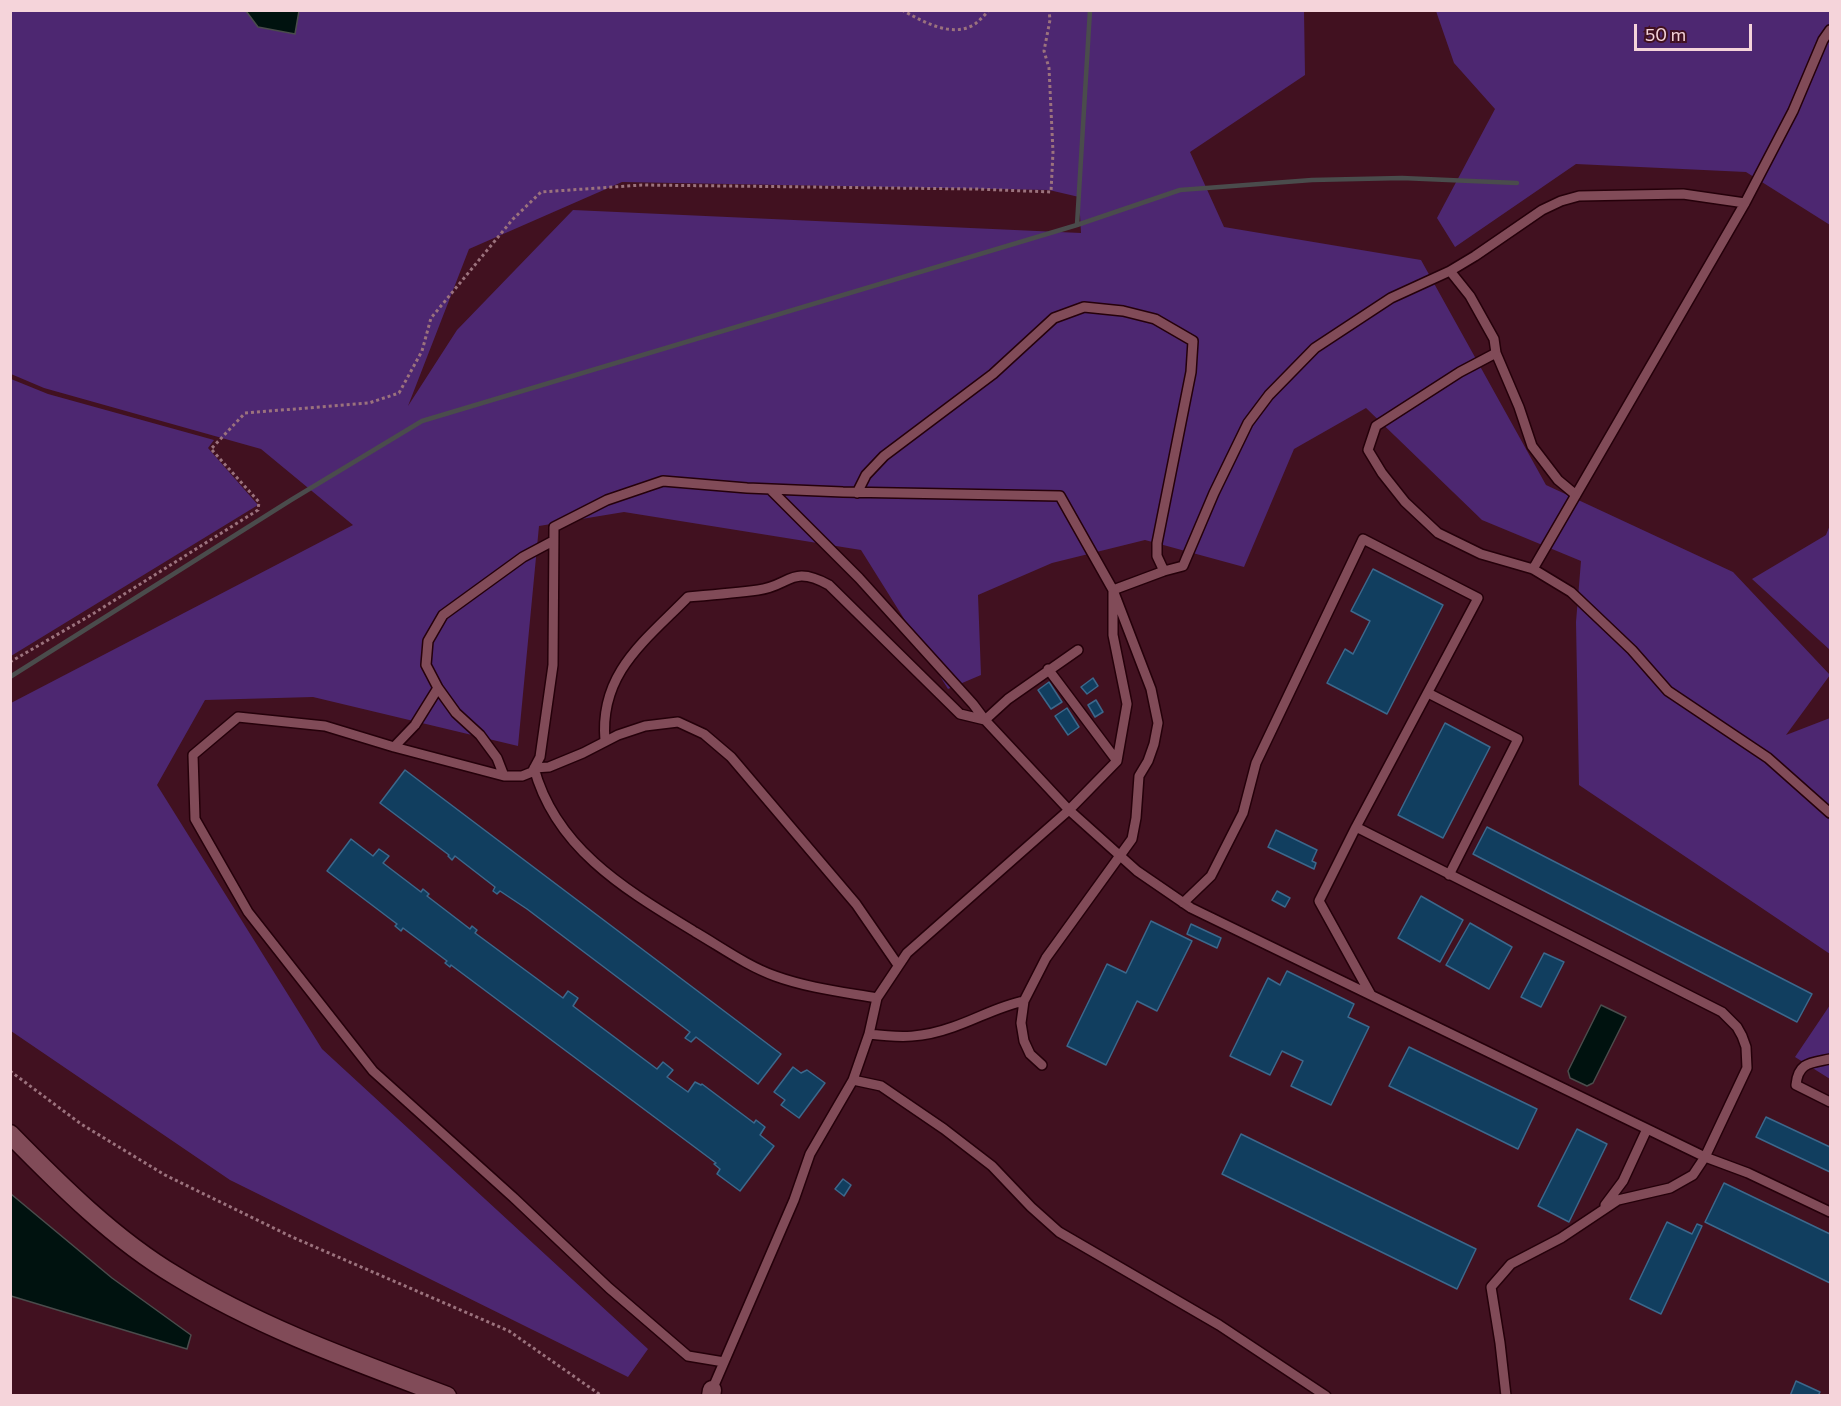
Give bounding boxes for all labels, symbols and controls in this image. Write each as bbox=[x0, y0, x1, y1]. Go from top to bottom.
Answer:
scale bar bbox=[1637, 12, 1756, 50]
text: 50 m bbox=[1645, 23, 1686, 45]

